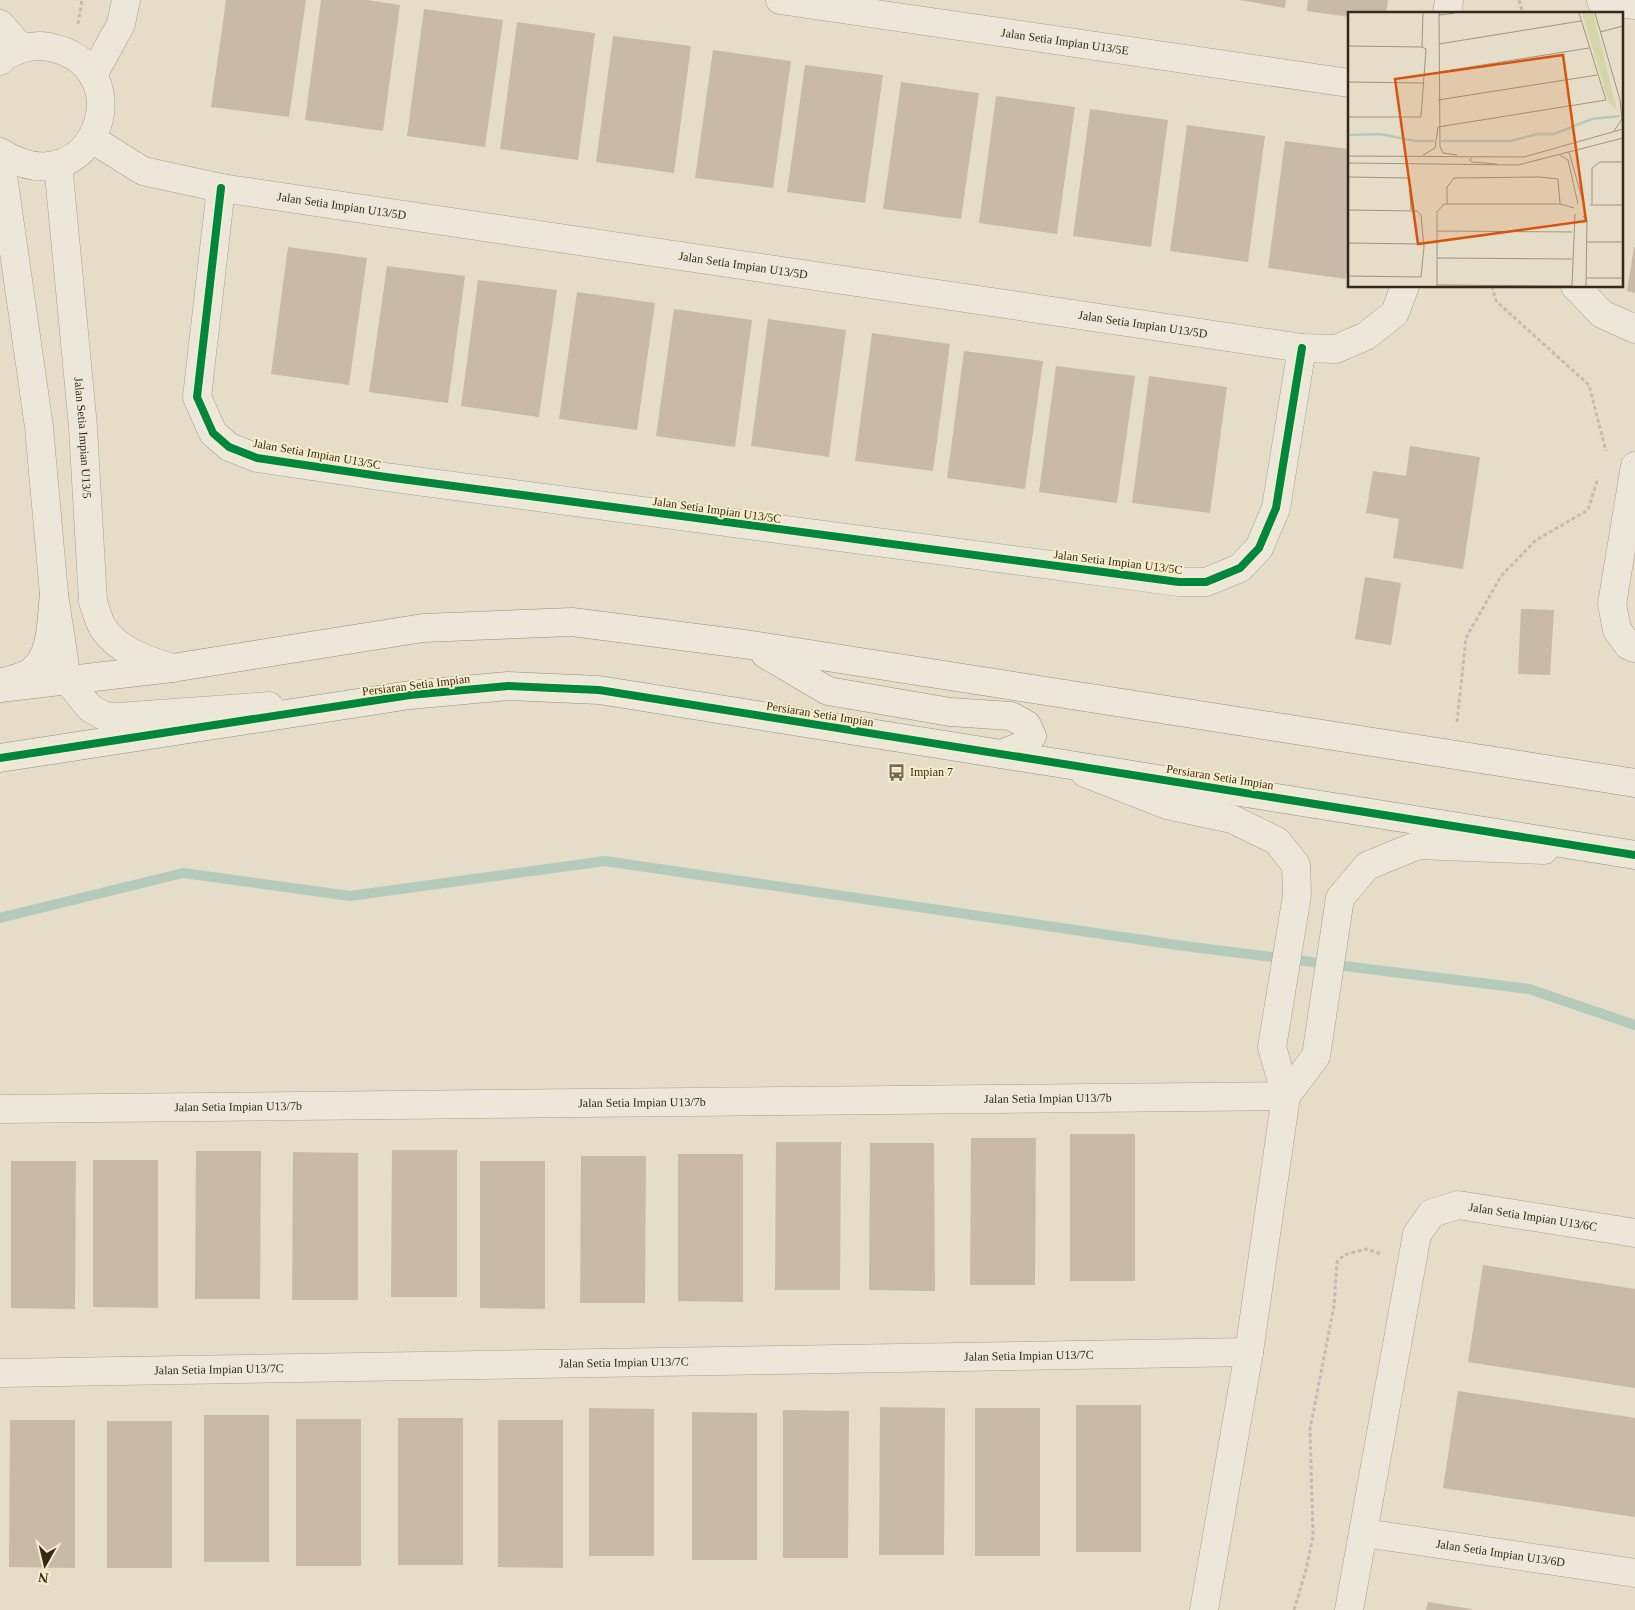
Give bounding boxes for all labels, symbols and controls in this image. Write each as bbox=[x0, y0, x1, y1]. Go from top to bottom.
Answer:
inset map bbox=[1348, 12, 1622, 288]
street label: Jalan Setia Impian U13/5E bbox=[1000, 25, 1130, 58]
street label: Jalan Setia Impian U13/5D bbox=[276, 189, 407, 222]
street label: Jalan Setia Impian U13/5D bbox=[678, 249, 809, 282]
street label: Jalan Setia Impian U13/5D bbox=[1077, 308, 1209, 341]
street label: Jalan Setia Impian U13/5 bbox=[71, 377, 94, 499]
street label: Jalan Setia Impian U13/5C bbox=[252, 436, 382, 472]
street label: Jalan Setia Impian U13/5C bbox=[652, 494, 782, 526]
street label: Jalan Setia Impian U13/5C bbox=[1053, 547, 1183, 577]
street label: Persiaran Setia Impian bbox=[361, 671, 471, 699]
street label: Persiaran Setia Impian bbox=[765, 699, 875, 729]
bus stop icon: Impian 7 bbox=[886, 762, 906, 782]
street label: Persiaran Setia Impian bbox=[1165, 762, 1275, 792]
place label: Impian 7 bbox=[910, 765, 953, 779]
street label: Jalan Setia Impian U13/7b bbox=[984, 1091, 1112, 1106]
street label: Jalan Setia Impian U13/7b bbox=[578, 1095, 706, 1110]
street label: Jalan Setia Impian U13/7b bbox=[174, 1099, 302, 1114]
street label: Jalan Setia Impian U13/6C bbox=[1468, 1200, 1598, 1234]
street label: Jalan Setia Impian U13/7C bbox=[964, 1348, 1094, 1364]
street label: Jalan Setia Impian U13/7C bbox=[559, 1354, 689, 1371]
street label: Jalan Setia Impian U13/7C bbox=[154, 1361, 284, 1377]
street label: Jalan Setia Impian U13/6D bbox=[1435, 1537, 1566, 1570]
north arrow bbox=[20, 1540, 70, 1590]
text: N bbox=[37, 1569, 49, 1586]

